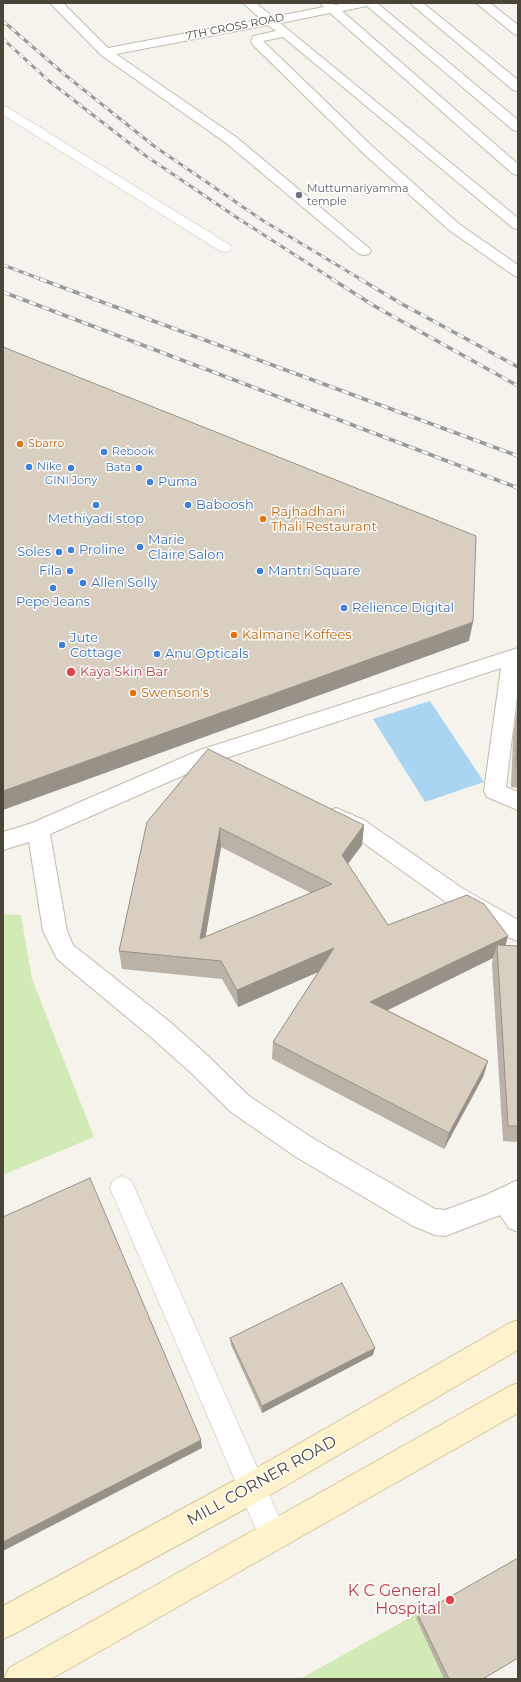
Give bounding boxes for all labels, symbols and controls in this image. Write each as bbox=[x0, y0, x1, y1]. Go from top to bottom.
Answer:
street label: 7TH CROSS ROAD bbox=[185, 11, 285, 43]
place label: Muttumariyamma temple bbox=[307, 182, 409, 208]
marker: Muttumariyamma temple bbox=[294, 190, 304, 200]
place label: Sbarro bbox=[28, 437, 64, 451]
marker: Sbarro bbox=[15, 439, 25, 449]
place label: Rebook bbox=[112, 445, 154, 459]
marker: Rebook bbox=[99, 447, 109, 457]
place label: Nike bbox=[37, 460, 62, 474]
place label: Bata bbox=[105, 461, 131, 475]
marker: Nike bbox=[24, 462, 34, 472]
marker: GINI Jony bbox=[66, 463, 76, 473]
marker: Bata bbox=[134, 463, 144, 473]
place label: GINI Jony bbox=[45, 474, 97, 488]
place label: Puma bbox=[158, 474, 198, 490]
marker: Puma bbox=[145, 477, 155, 487]
place label: Baboosh bbox=[196, 497, 254, 513]
marker: Methiyadi stop bbox=[91, 500, 101, 510]
marker: Baboosh bbox=[183, 500, 193, 510]
place label: Rajhadhani Thali Restaurant bbox=[271, 504, 377, 535]
place label: Methiyadi stop bbox=[48, 511, 144, 527]
marker: Rajhadhani Thali Restaurant bbox=[258, 514, 268, 524]
place label: Marie Claire Salon bbox=[148, 532, 224, 563]
place label: Proline bbox=[79, 542, 125, 558]
marker: Marie Claire Salon bbox=[135, 542, 145, 552]
place label: Soles bbox=[17, 544, 51, 560]
marker: Proline bbox=[66, 545, 76, 555]
marker: Soles bbox=[54, 547, 64, 557]
place label: Fila bbox=[39, 563, 62, 579]
place label: Mantri Square bbox=[268, 563, 360, 579]
marker: Fila bbox=[65, 566, 75, 576]
marker: Mantri Square bbox=[255, 566, 265, 576]
place label: Allen Solly bbox=[91, 575, 157, 591]
marker: Allen Solly bbox=[78, 578, 88, 588]
marker: Pepe Jeans bbox=[48, 583, 58, 593]
place label: Pepe Jeans bbox=[16, 594, 90, 610]
place label: Relience Digital bbox=[352, 600, 454, 616]
marker: Relience Digital bbox=[339, 603, 349, 613]
place label: Kalmane Koffees bbox=[242, 627, 352, 643]
place label: Jute Cottage bbox=[70, 630, 122, 661]
marker: Kalmane Koffees bbox=[229, 630, 239, 640]
marker: Jute Cottage bbox=[57, 640, 67, 650]
place label: Anu Opticals bbox=[165, 646, 249, 662]
marker: Anu Opticals bbox=[152, 649, 162, 659]
place label: Kaya Skin Bar bbox=[80, 664, 168, 680]
marker: Kaya Skin Bar bbox=[65, 666, 77, 678]
place label: Swenson's bbox=[141, 685, 209, 701]
marker: Swenson's bbox=[128, 688, 138, 698]
street label: MILL CORNER ROAD bbox=[184, 1432, 340, 1530]
place label: K C General Hospital bbox=[348, 1581, 441, 1619]
marker: K C General Hospital bbox=[444, 1594, 456, 1606]

